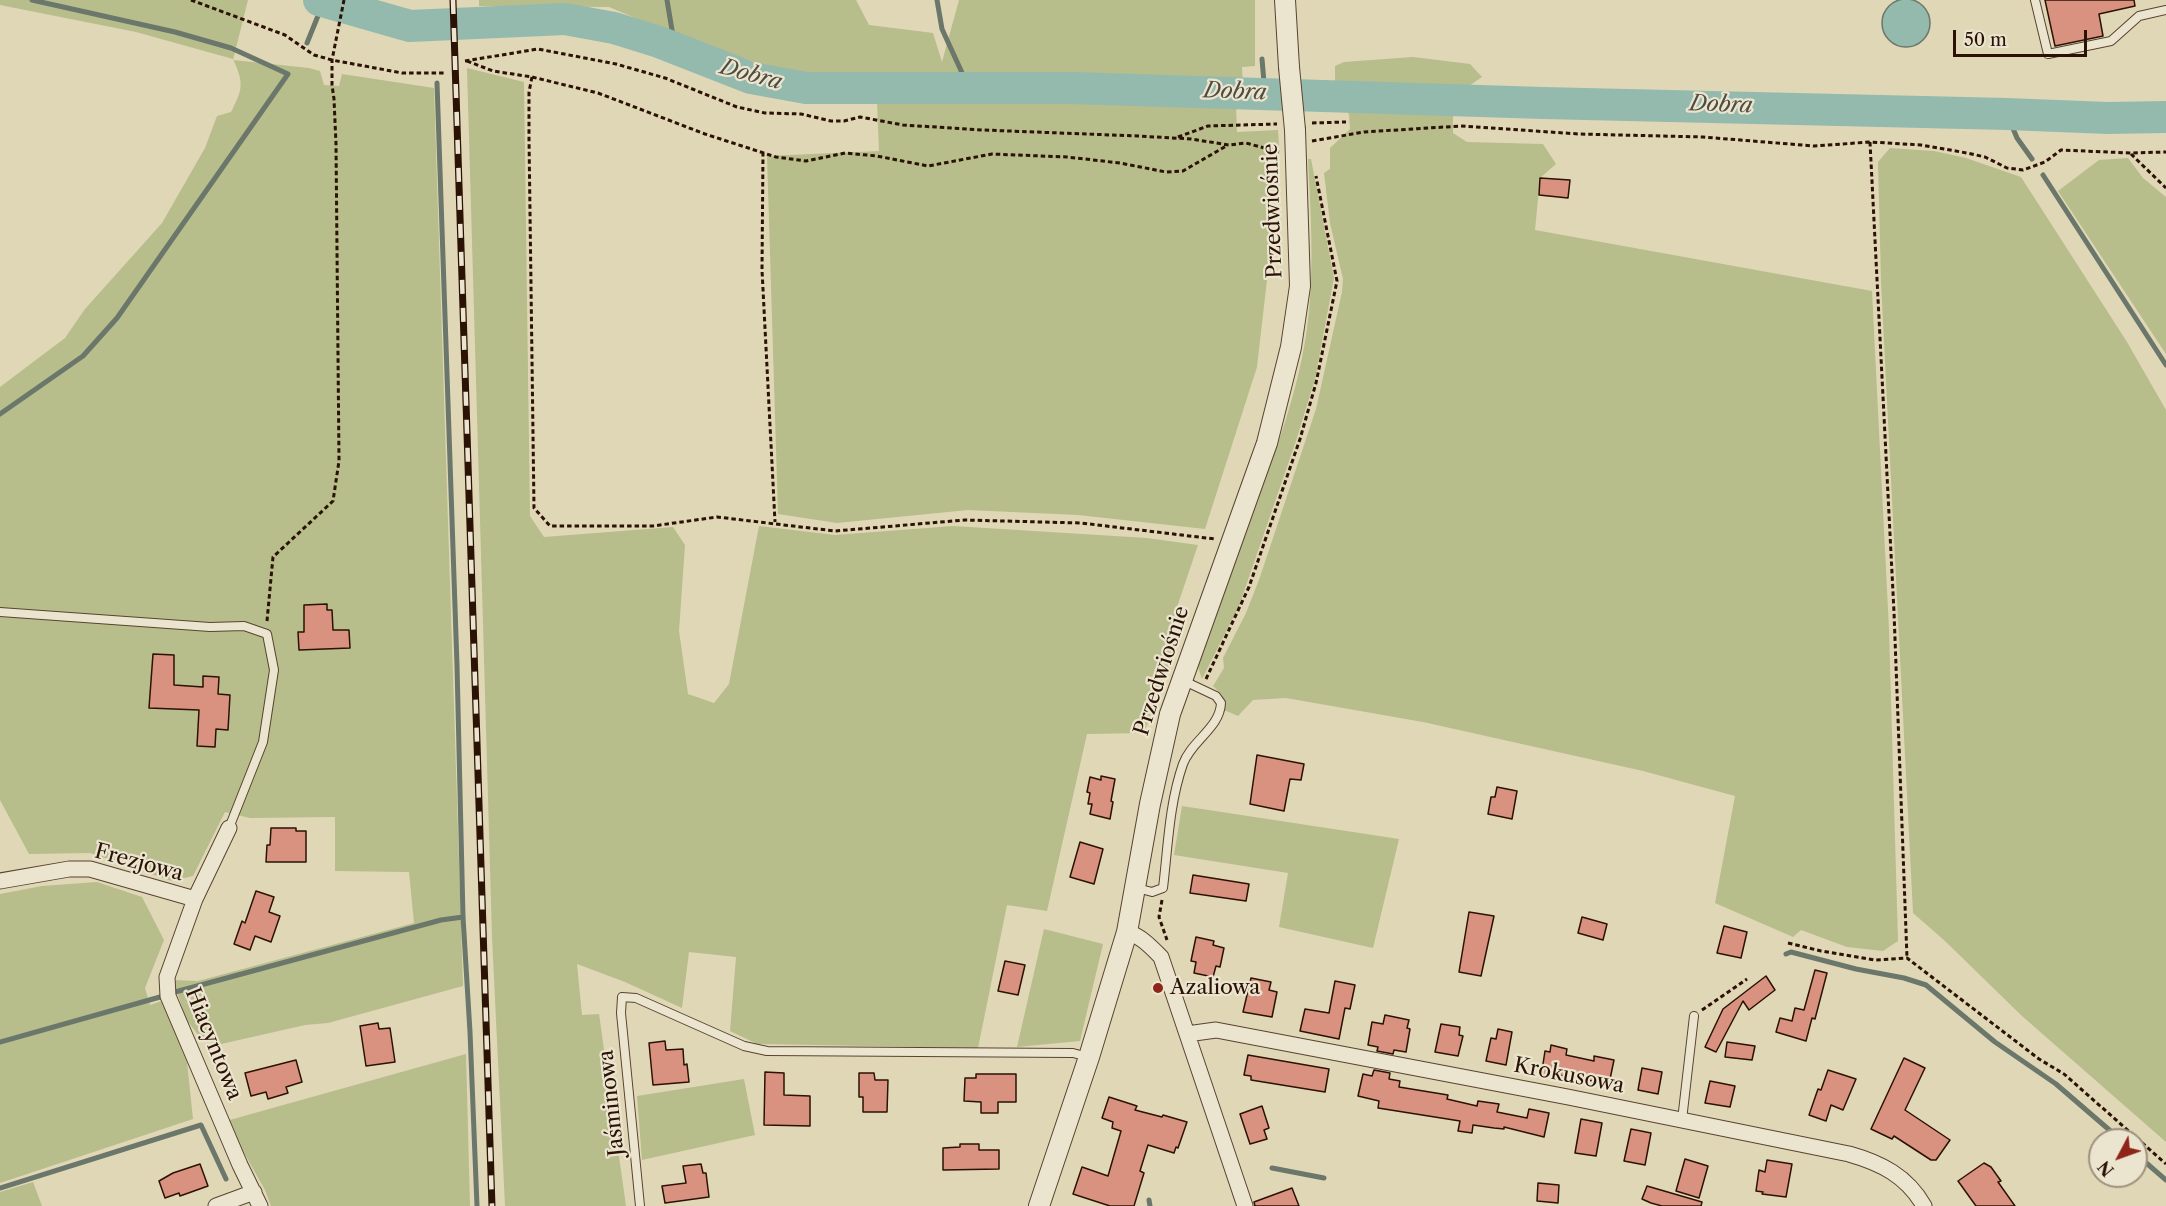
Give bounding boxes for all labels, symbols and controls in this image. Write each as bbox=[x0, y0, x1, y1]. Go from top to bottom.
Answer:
scale bar bbox=[1956, 18, 2090, 56]
text: 50 m bbox=[1964, 29, 2007, 51]
water label: Dobra bbox=[717, 54, 785, 96]
water label: Dobra bbox=[1203, 78, 1267, 106]
water label: Dobra bbox=[1689, 91, 1753, 119]
street label: Przedwiośnie bbox=[1258, 143, 1288, 279]
street label: Przedwiośnie bbox=[1129, 603, 1195, 739]
street label: Frezjowa bbox=[92, 839, 186, 887]
place label: Azaliowa bbox=[1170, 975, 1260, 1001]
marker: Azaliowa bbox=[1151, 981, 1165, 995]
street label: Hiacyntowa bbox=[179, 984, 247, 1104]
street label: Jaśminowa bbox=[594, 1049, 630, 1157]
street label: Krokusowa bbox=[1512, 1053, 1626, 1099]
north arrow bbox=[2088, 1128, 2148, 1188]
text: N bbox=[2094, 1157, 2118, 1180]

